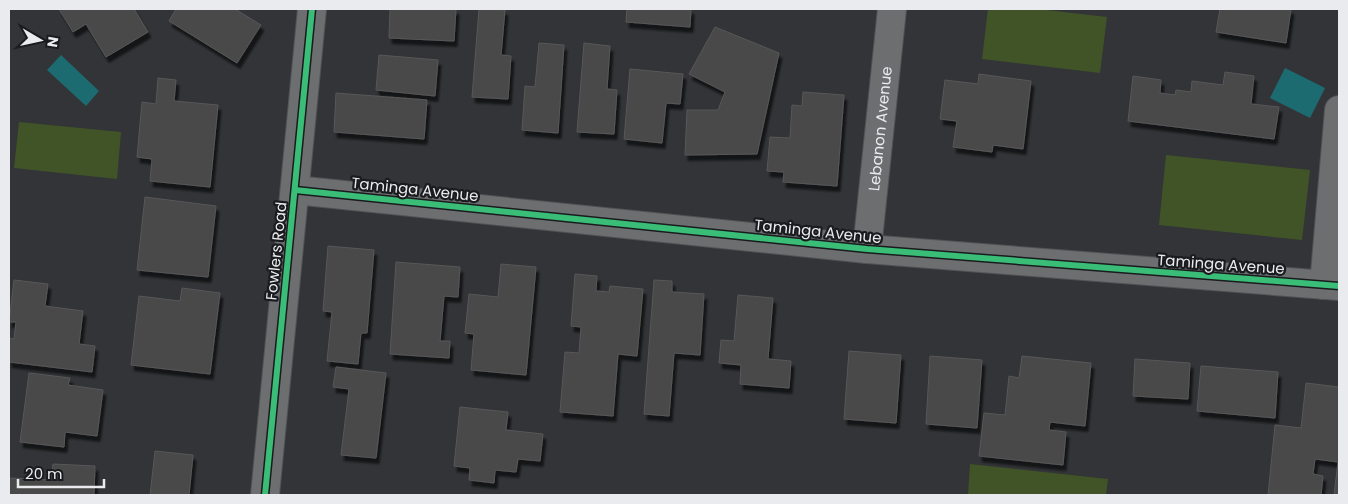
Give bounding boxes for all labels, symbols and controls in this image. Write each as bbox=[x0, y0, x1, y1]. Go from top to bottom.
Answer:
north arrow bbox=[15, 15, 65, 65]
text: N bbox=[42, 35, 64, 49]
street label: Lebanon Avenue bbox=[863, 65, 896, 192]
street label: Taminga Avenue bbox=[350, 172, 480, 206]
street label: Fowlers Road bbox=[260, 201, 292, 301]
street label: Taminga Avenue bbox=[753, 214, 883, 248]
street label: Taminga Avenue bbox=[1157, 249, 1285, 279]
scale bar bbox=[18, 456, 104, 488]
text: 20 m bbox=[25, 463, 63, 484]

